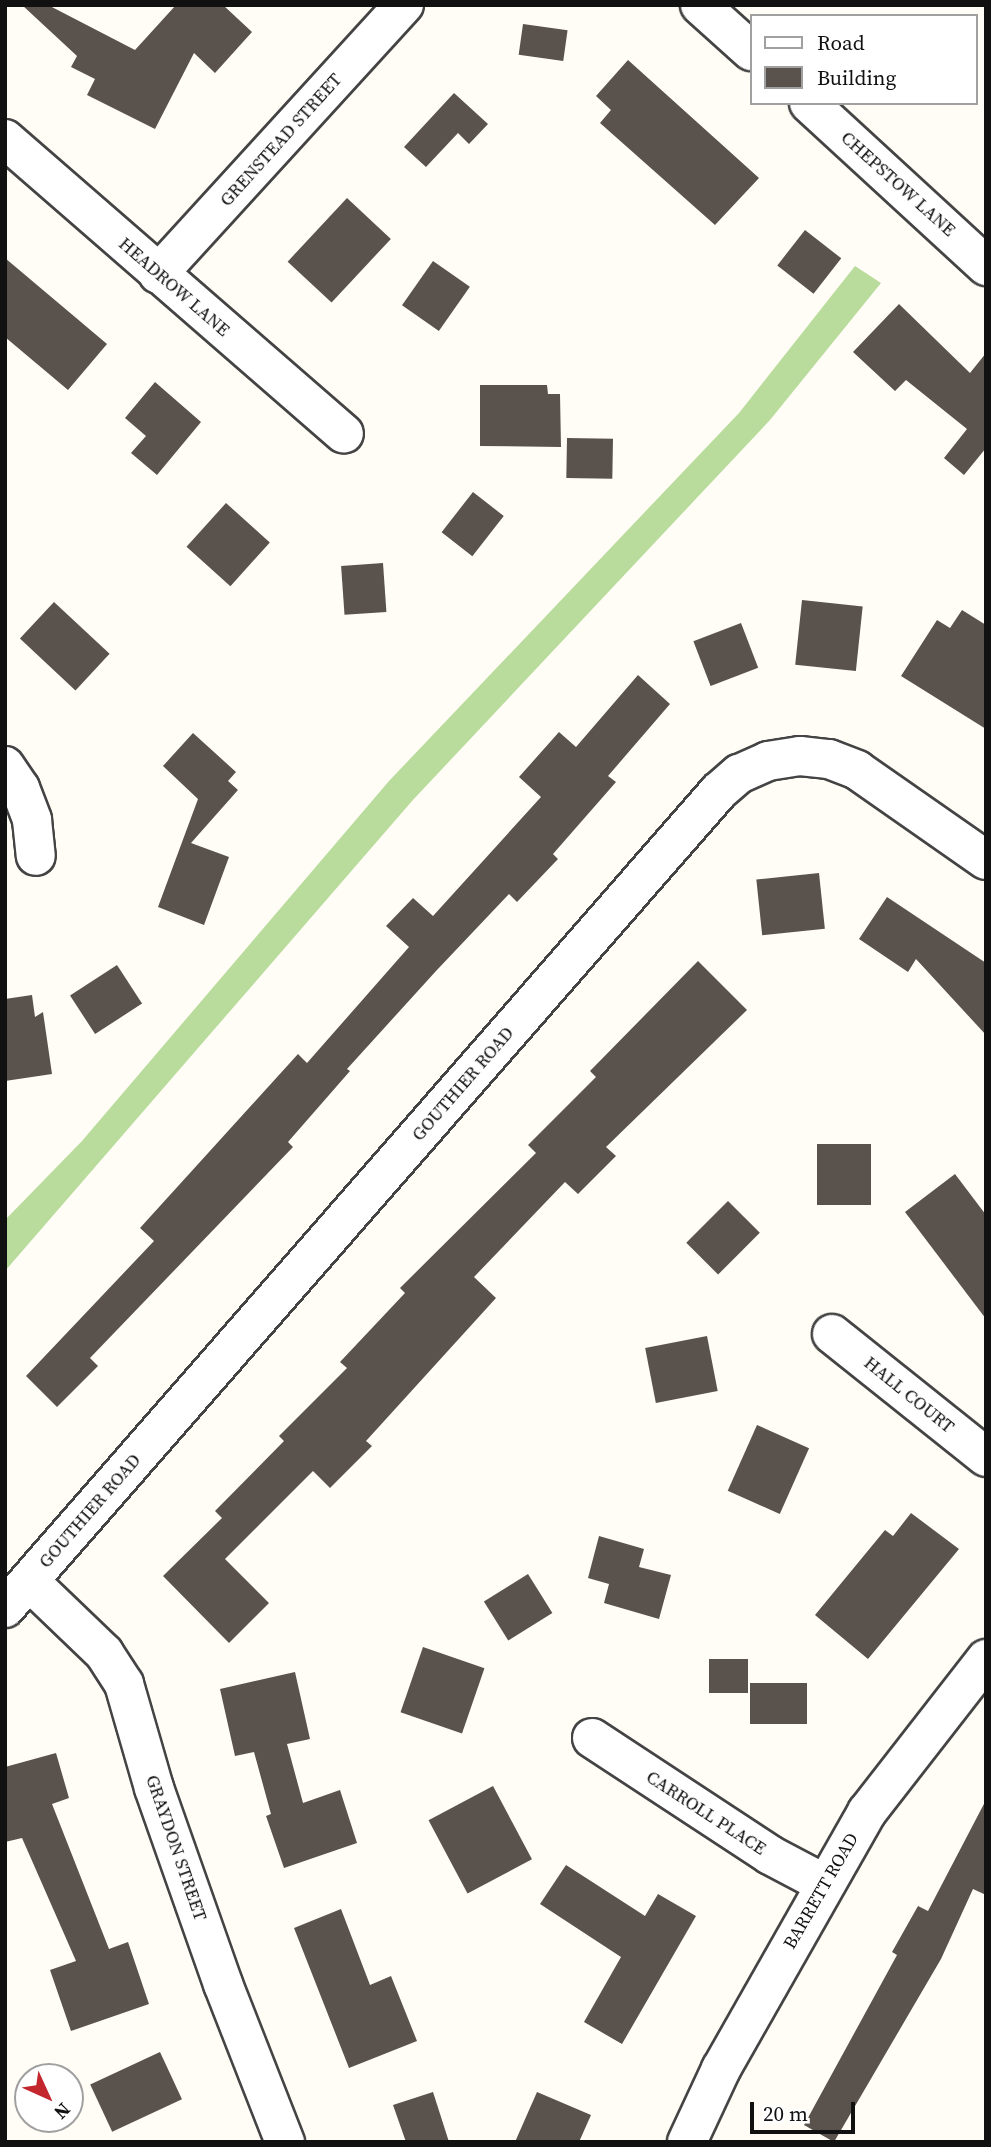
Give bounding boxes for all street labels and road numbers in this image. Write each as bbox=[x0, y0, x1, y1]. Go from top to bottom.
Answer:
street label: GRENSTEAD STREET bbox=[216, 69, 346, 211]
street label: CHEPSTOW LANE bbox=[836, 127, 960, 241]
street label: HEADROW LANE bbox=[114, 233, 234, 341]
street label: GOUTHIER ROAD bbox=[408, 1023, 518, 1145]
street label: HALL COURT bbox=[860, 1352, 958, 1438]
street label: GOUTHIER ROAD bbox=[35, 1450, 145, 1572]
street label: CARROLL PLACE bbox=[642, 1766, 770, 1860]
street label: GRAYDON STREET bbox=[141, 1772, 211, 1924]
street label: BARRETT ROAD bbox=[779, 1829, 863, 1953]

